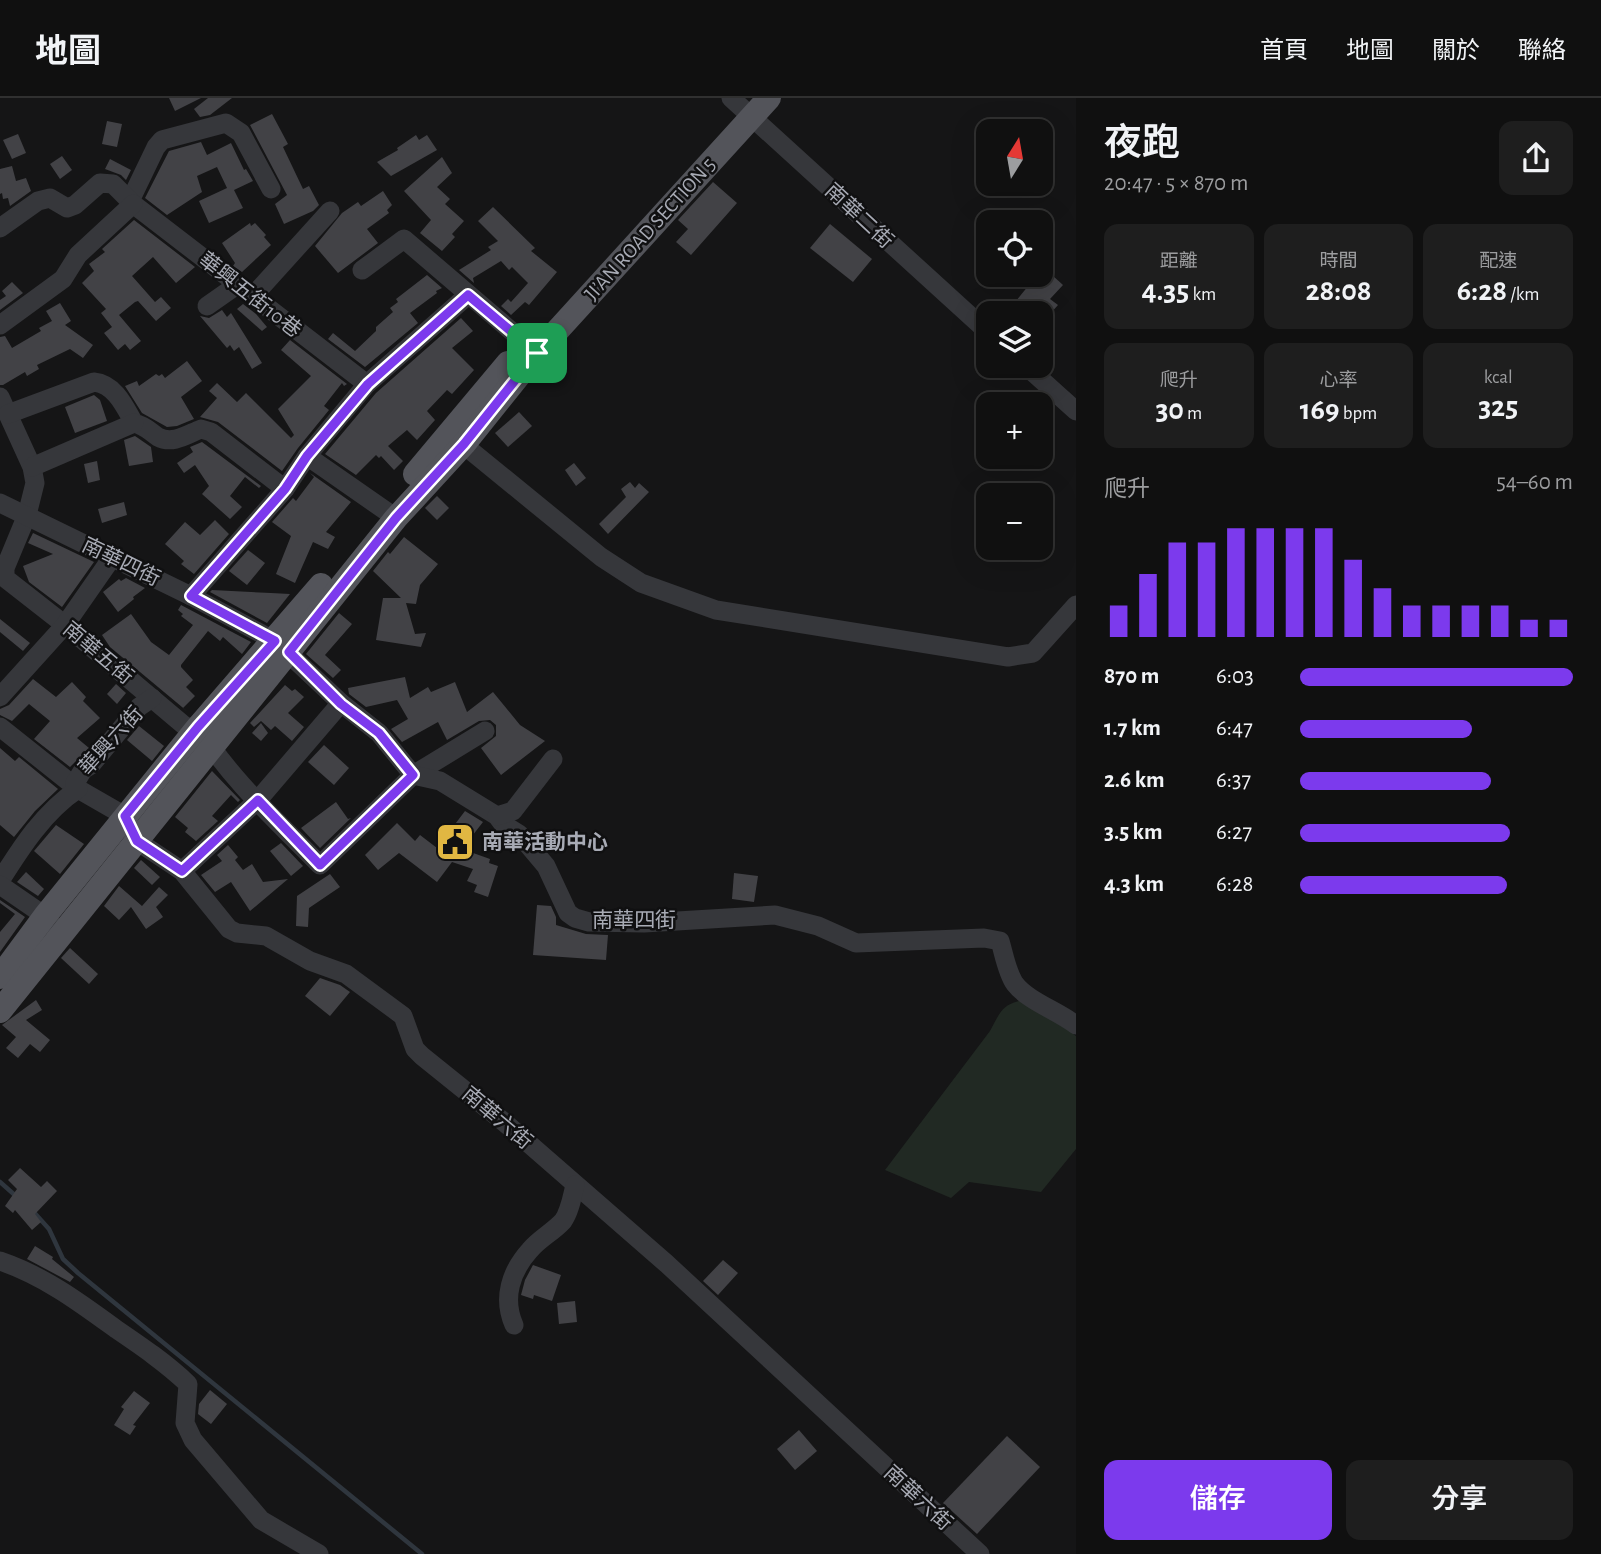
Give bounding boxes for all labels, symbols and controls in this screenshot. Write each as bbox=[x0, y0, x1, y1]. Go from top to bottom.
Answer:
text: 地圖 bbox=[35, 36, 101, 69]
text: 首頁 bbox=[1260, 39, 1308, 63]
text: 地圖 bbox=[1346, 39, 1394, 63]
text: 關於 bbox=[1432, 39, 1480, 63]
text: 聯絡 bbox=[1518, 39, 1566, 63]
north arrow bbox=[976, 119, 1054, 196]
map controls bbox=[976, 119, 1053, 560]
button: share bbox=[1499, 121, 1573, 195]
text: 夜跑 bbox=[1104, 125, 1180, 163]
street label: JI’AN ROAD SECTION 5 bbox=[581, 154, 719, 304]
text: 20:47 · 5 × 870 m bbox=[1104, 172, 1248, 195]
street label: 南華二街 bbox=[821, 179, 898, 252]
button: locate bbox=[976, 210, 1053, 287]
street label: 華興五街10巷 bbox=[195, 248, 306, 341]
text: 距離 bbox=[1160, 252, 1198, 271]
text: 時間 bbox=[1319, 252, 1358, 271]
text: 配速 bbox=[1479, 252, 1517, 271]
text: 4.35 bbox=[1141, 276, 1189, 306]
text: 28:08 bbox=[1305, 276, 1372, 306]
text: 6:28 bbox=[1457, 276, 1507, 306]
text: km bbox=[1189, 285, 1216, 304]
text: /km bbox=[1507, 285, 1540, 304]
button: layers bbox=[976, 301, 1053, 378]
pin bbox=[507, 323, 567, 383]
icon: arrive bbox=[518, 334, 556, 372]
text: kcal bbox=[1484, 368, 1513, 387]
text: 爬升 bbox=[1160, 371, 1198, 390]
text: 心率 bbox=[1319, 371, 1358, 390]
button: + bbox=[976, 392, 1053, 469]
text: 325 bbox=[1478, 392, 1518, 422]
text: 30 bbox=[1155, 395, 1184, 425]
text: 169 bbox=[1300, 395, 1340, 425]
text: m bbox=[1184, 404, 1202, 423]
text: bpm bbox=[1340, 404, 1377, 423]
text: 54–60 m bbox=[1496, 471, 1573, 494]
text: 爬升 bbox=[1104, 478, 1150, 501]
button: − bbox=[976, 483, 1053, 560]
street label: 南華四街 bbox=[79, 533, 164, 590]
street label: 南華五街 bbox=[59, 617, 138, 688]
text: 870 m bbox=[1104, 665, 1159, 688]
text: 6:03 bbox=[1216, 665, 1254, 688]
street label: 華興六街 bbox=[74, 702, 147, 779]
text: 1.7 km bbox=[1104, 717, 1161, 740]
text: 6:47 bbox=[1216, 717, 1253, 740]
text: 2.6 km bbox=[1104, 769, 1165, 792]
text: 6:37 bbox=[1216, 769, 1251, 792]
public building icon: 南華活動中心 bbox=[434, 821, 476, 863]
text: 3.5 km bbox=[1104, 821, 1163, 844]
text: 6:27 bbox=[1216, 821, 1252, 844]
place label: 南華活動中心 bbox=[482, 830, 608, 853]
text: 4.3 km bbox=[1104, 873, 1164, 896]
text: 6:28 bbox=[1216, 873, 1253, 896]
street label: 南華四街 bbox=[592, 909, 676, 931]
street label: 南華六街 bbox=[458, 1082, 537, 1153]
button: 儲存 bbox=[1104, 1460, 1332, 1540]
button: 分享 bbox=[1346, 1460, 1573, 1540]
street label: 南華六街 bbox=[880, 1461, 957, 1534]

